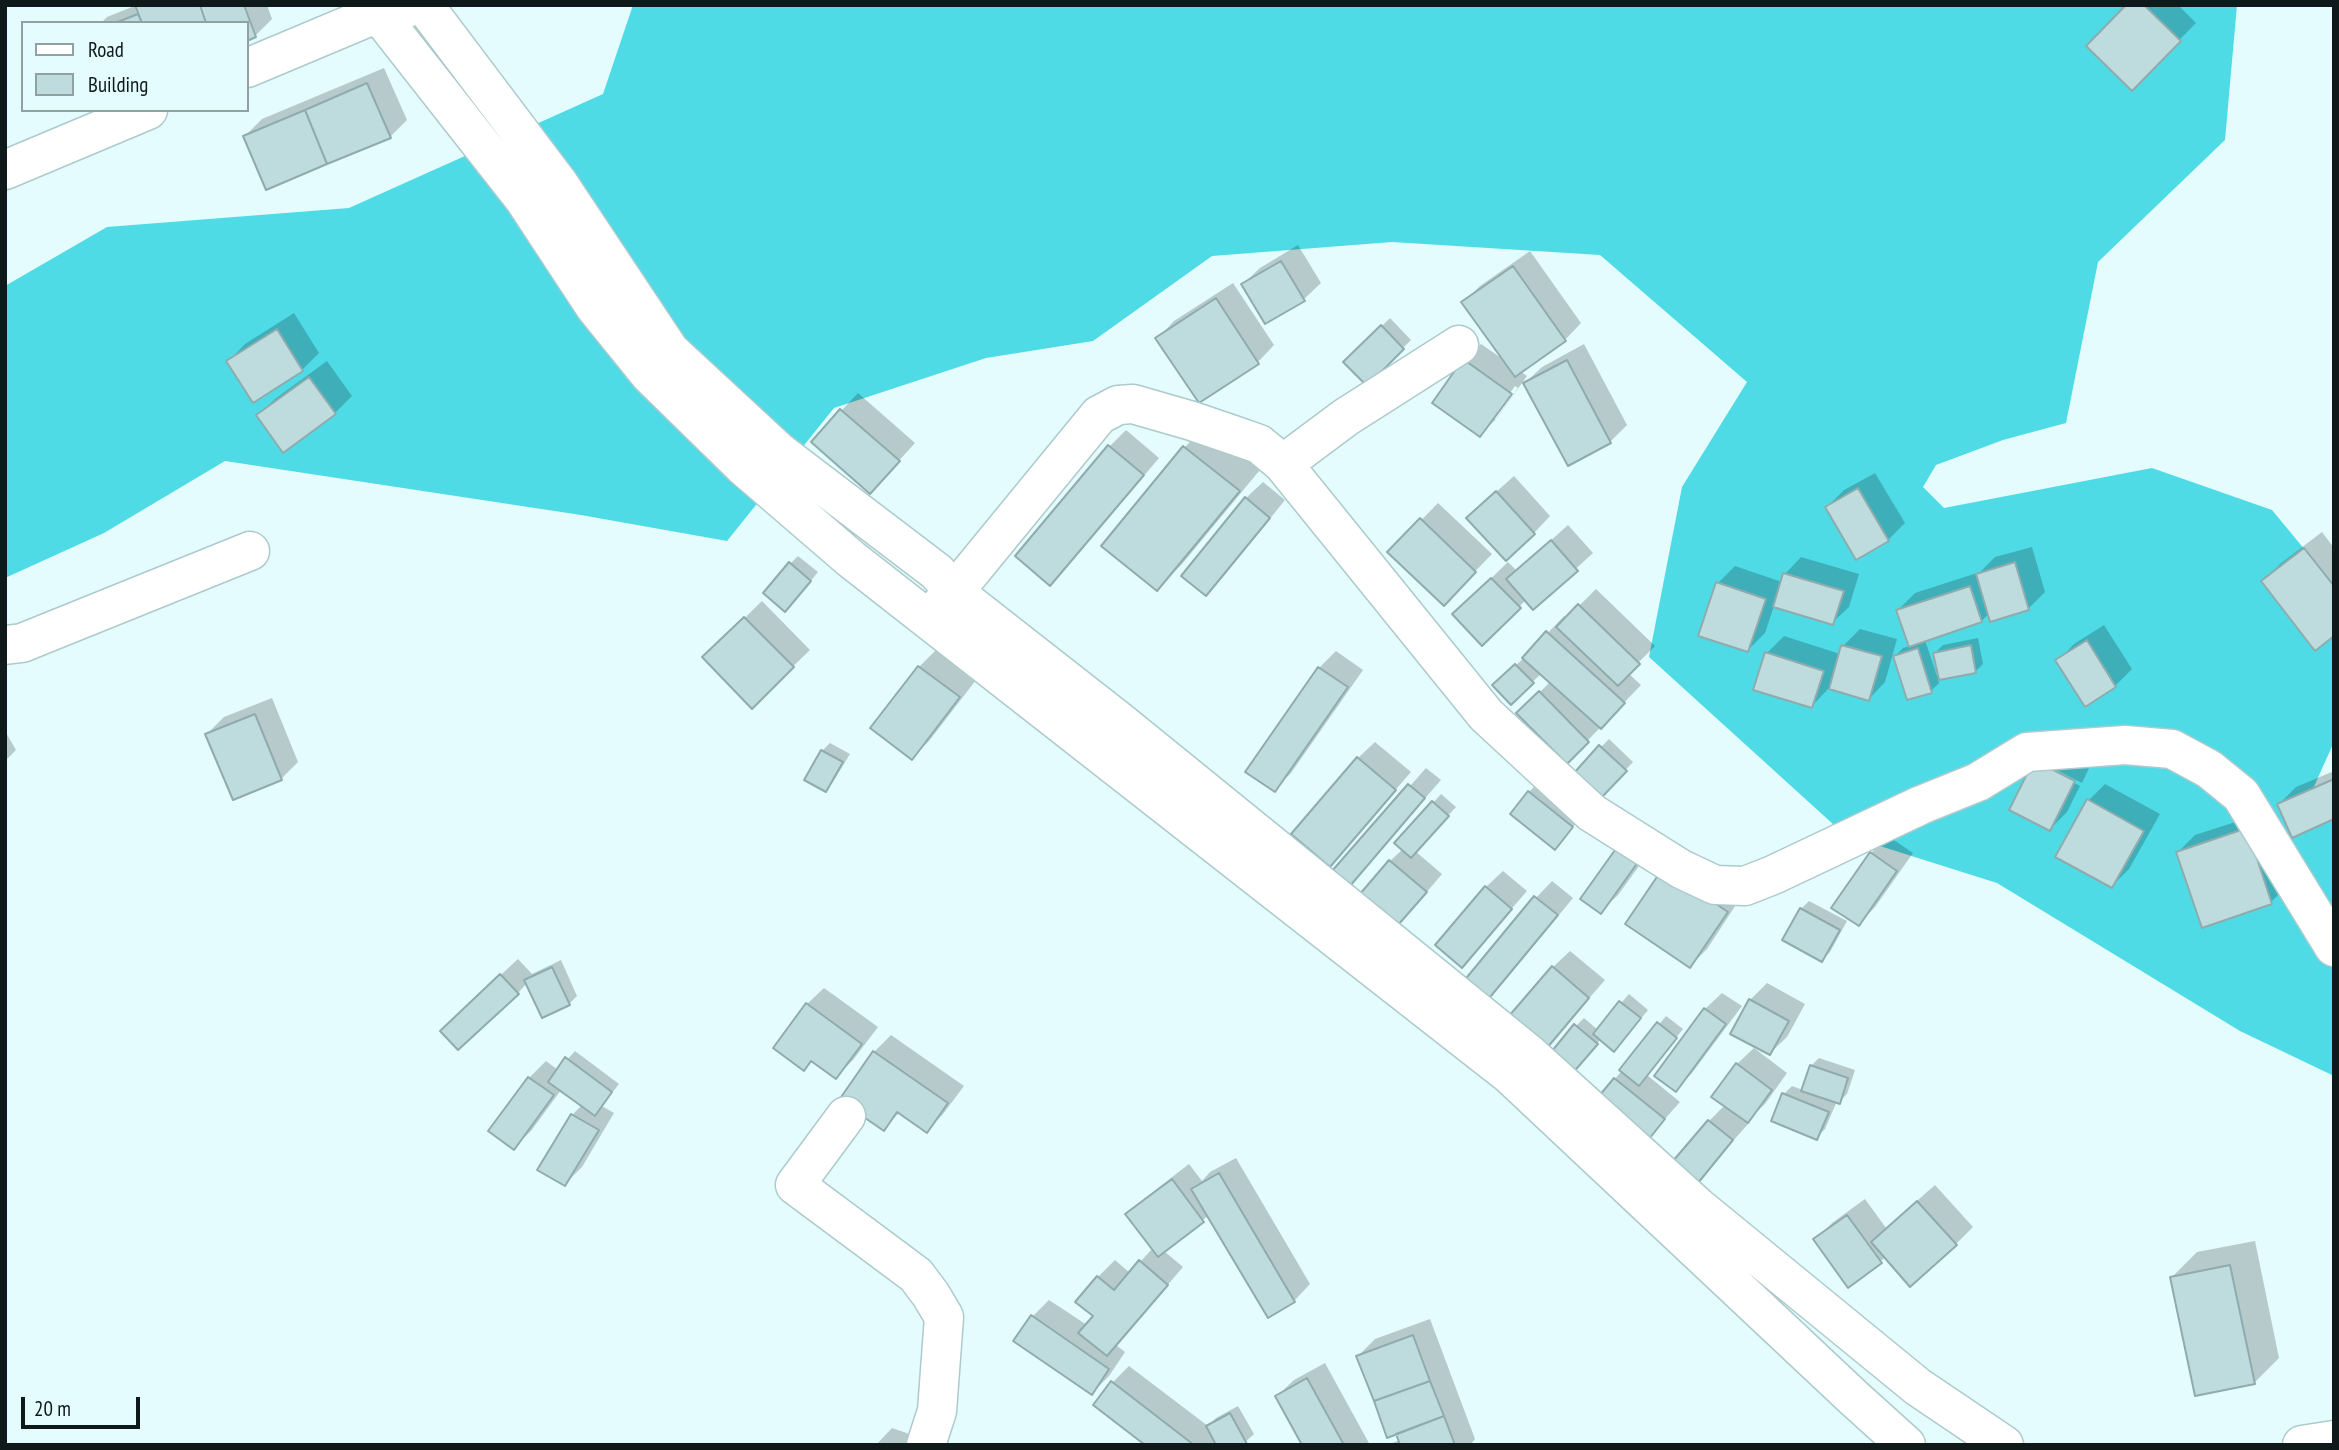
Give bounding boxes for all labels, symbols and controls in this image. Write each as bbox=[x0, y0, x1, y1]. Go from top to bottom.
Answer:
legend bbox=[21, 21, 248, 112]
text: Road bbox=[88, 36, 124, 63]
text: Building bbox=[88, 71, 148, 98]
scale bar bbox=[24, 1384, 144, 1428]
text: 20 m bbox=[34, 1395, 71, 1422]

